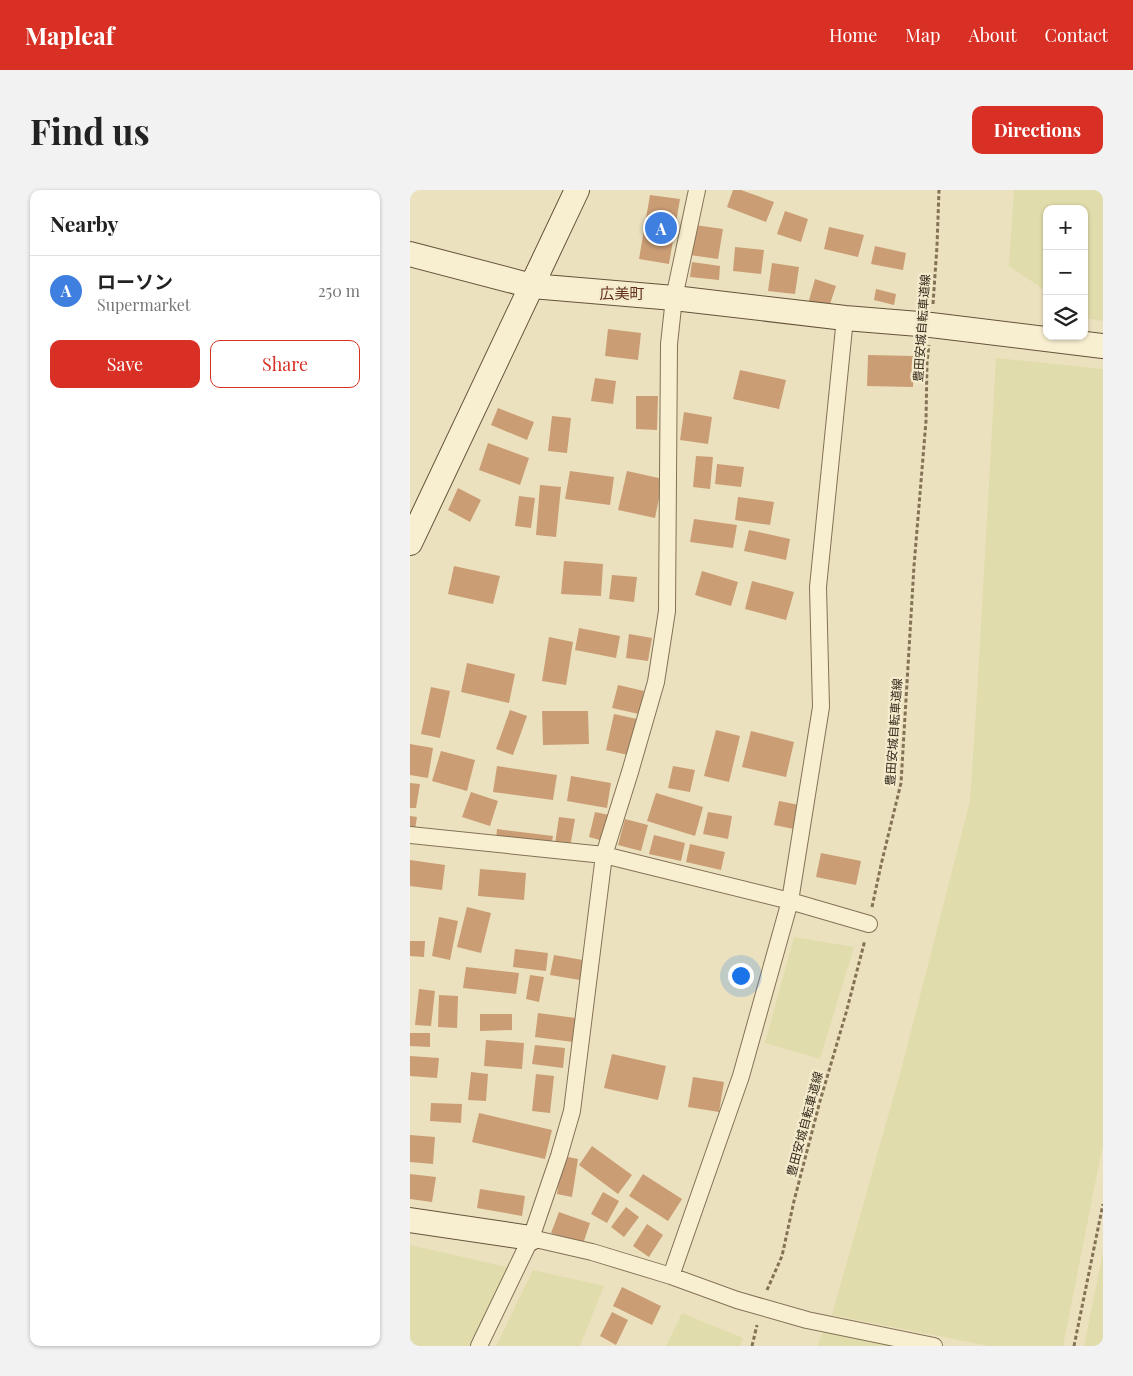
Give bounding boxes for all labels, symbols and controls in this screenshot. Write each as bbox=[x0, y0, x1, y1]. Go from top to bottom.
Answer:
text: Mapleaf bbox=[25, 19, 114, 51]
text: Home bbox=[829, 23, 877, 47]
text: Map bbox=[905, 23, 940, 47]
text: About bbox=[968, 23, 1017, 47]
text: Contact bbox=[1045, 23, 1108, 47]
button: Directions bbox=[972, 106, 1103, 154]
text: Find us bbox=[30, 107, 150, 154]
map controls bbox=[1043, 205, 1088, 340]
button: + bbox=[1043, 205, 1088, 250]
text: Nearby bbox=[50, 209, 119, 237]
pin: A bbox=[645, 209, 677, 247]
button: − bbox=[1043, 250, 1088, 295]
text: ローソン bbox=[97, 268, 173, 294]
street label: 豊田安城自転車道線 bbox=[909, 273, 933, 382]
text: A bbox=[61, 280, 71, 301]
text: 250 m bbox=[318, 280, 360, 301]
district label: 広美町 bbox=[599, 283, 645, 303]
text: Supermarket bbox=[97, 294, 191, 315]
button: layers bbox=[1043, 295, 1088, 340]
button: Save bbox=[50, 340, 200, 388]
button: Share bbox=[210, 340, 360, 388]
street label: 豊田安城自転車道線 bbox=[881, 677, 905, 786]
your location bbox=[728, 963, 754, 989]
street label: 豊田安城自転車道線 bbox=[782, 1070, 826, 1178]

